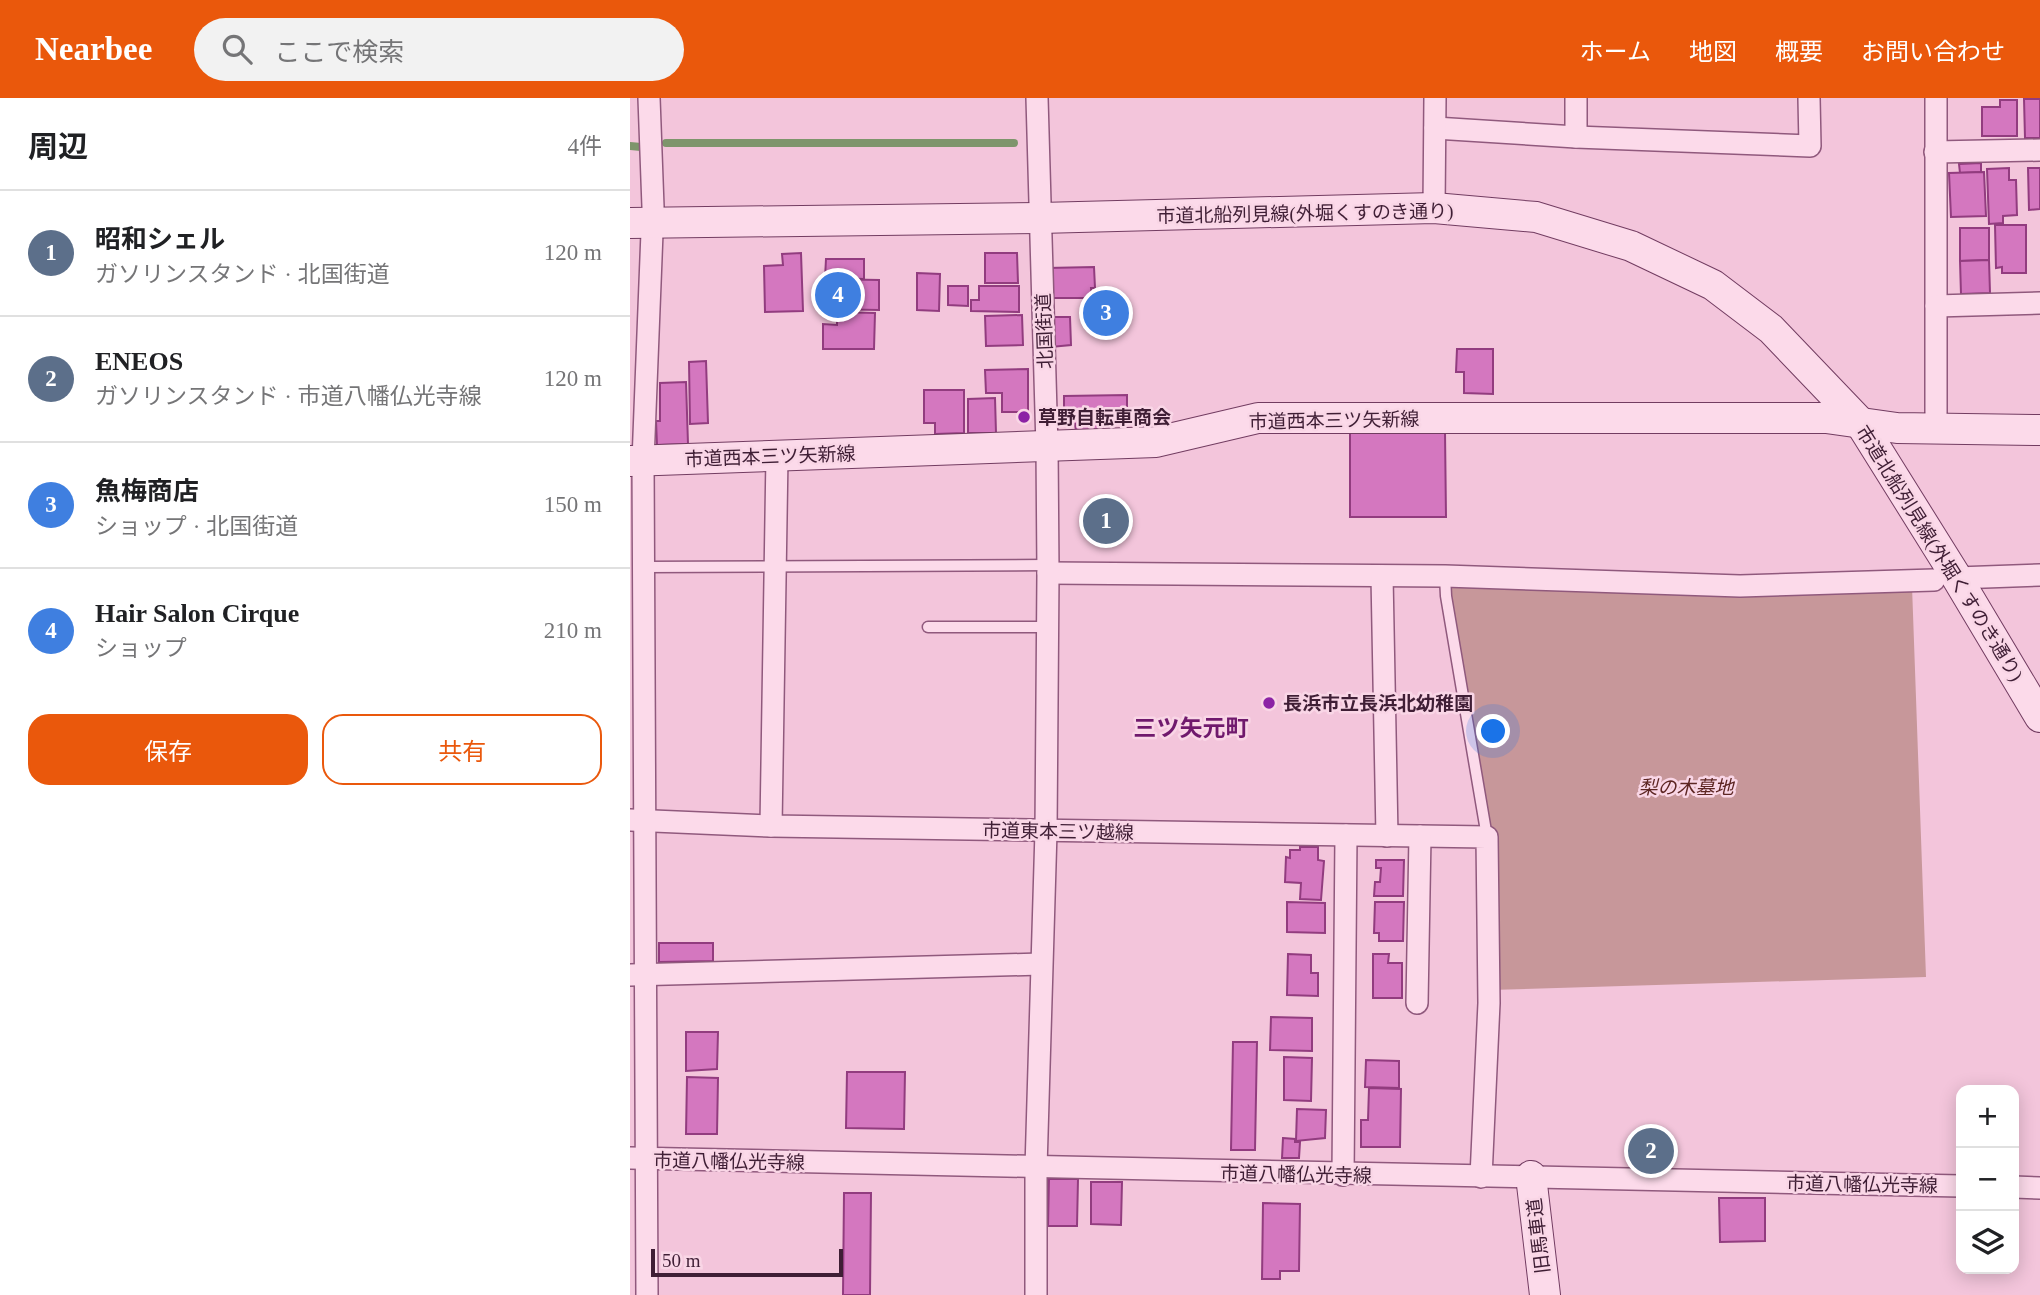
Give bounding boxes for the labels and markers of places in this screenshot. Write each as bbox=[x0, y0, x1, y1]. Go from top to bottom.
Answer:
pin: 4 bbox=[815, 269, 861, 321]
pin: 3 bbox=[1083, 287, 1129, 339]
place label: 草野自転車商会 bbox=[1038, 407, 1171, 428]
marker: 草野自転車商会 bbox=[1016, 409, 1032, 425]
pin: 1 bbox=[1083, 495, 1129, 547]
place label: 長浜市立長浜北幼稚園 bbox=[1283, 693, 1473, 714]
marker: 長浜市立長浜北幼稚園 bbox=[1261, 695, 1277, 711]
pin: 2 bbox=[1628, 1125, 1674, 1177]

